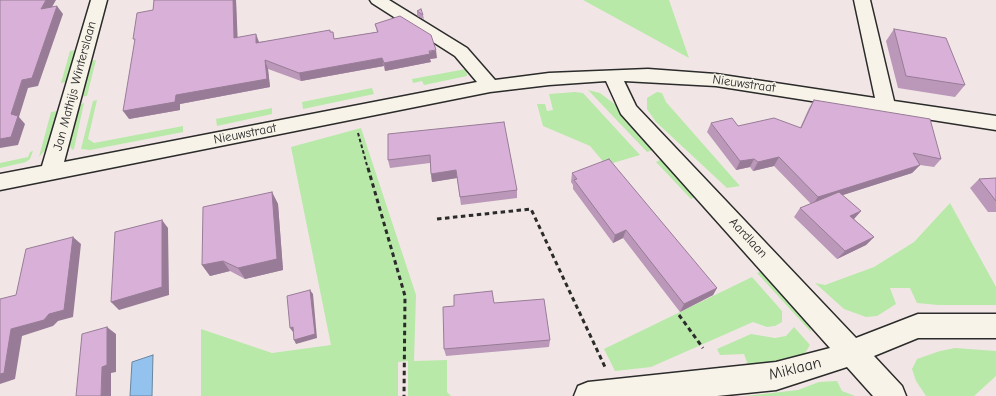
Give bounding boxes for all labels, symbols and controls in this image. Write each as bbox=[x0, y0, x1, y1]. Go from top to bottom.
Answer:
street label: Jan Mathijs Winterslaan bbox=[50, 19, 100, 153]
street label: Nieuwstraat bbox=[711, 72, 777, 96]
street label: Nieuwstraat bbox=[212, 120, 278, 148]
street label: Aardlaan bbox=[725, 215, 771, 261]
street label: Miklaan bbox=[767, 353, 823, 385]

